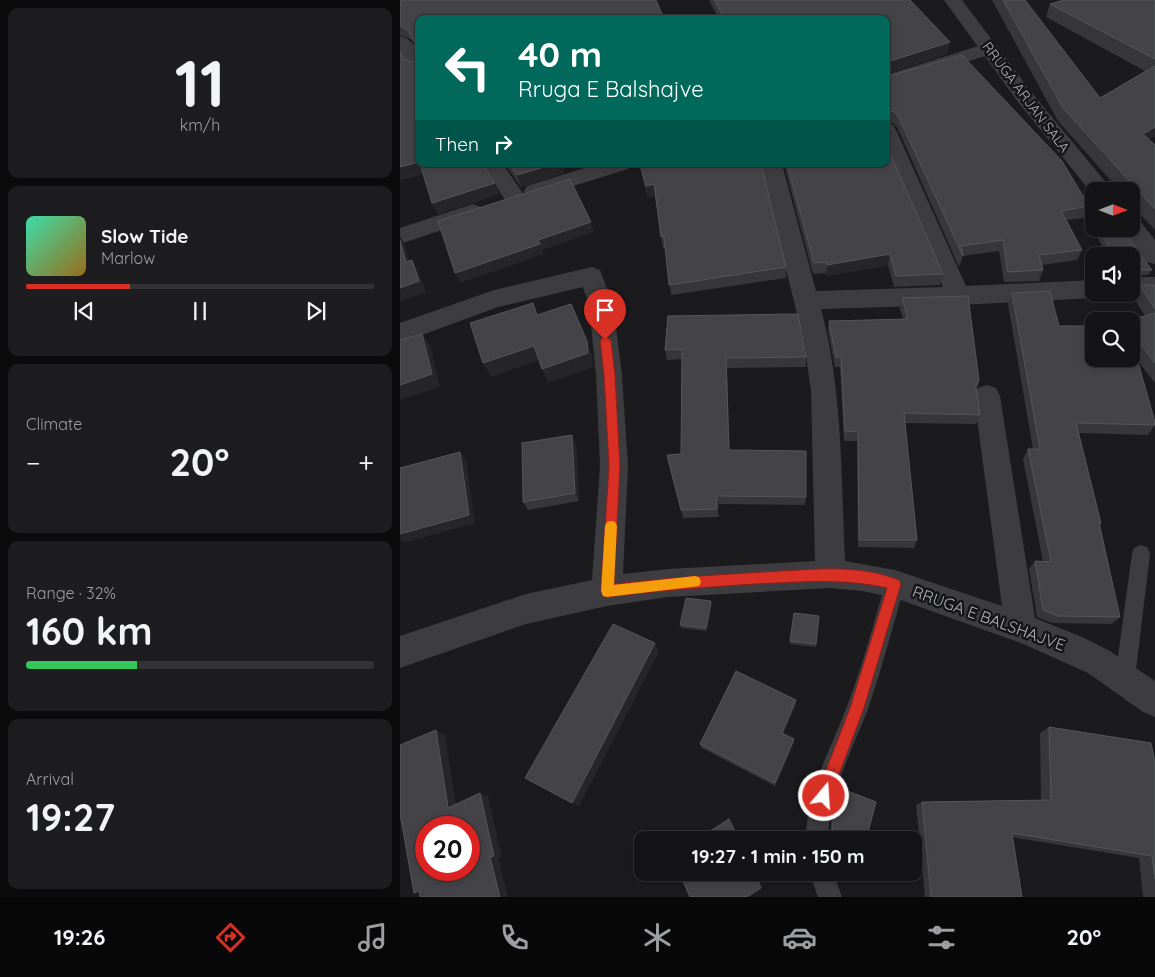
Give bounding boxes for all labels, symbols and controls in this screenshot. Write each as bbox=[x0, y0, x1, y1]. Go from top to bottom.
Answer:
text: 40 m bbox=[518, 32, 602, 76]
icon: left bbox=[435, 35, 500, 100]
street label: RRUGA ARJAN SALA bbox=[978, 38, 1074, 156]
text: 11 bbox=[175, 42, 225, 123]
text: Rruga E Balshajve bbox=[518, 75, 704, 103]
text: km/h bbox=[180, 115, 220, 135]
icon: right bbox=[489, 130, 517, 158]
text: Then bbox=[435, 132, 479, 156]
north arrow bbox=[1085, 182, 1140, 238]
map controls bbox=[1085, 182, 1140, 367]
text: Slow Tide bbox=[101, 224, 189, 248]
button: sound bbox=[1085, 247, 1140, 302]
text: Marlow bbox=[101, 248, 155, 268]
pin bbox=[584, 289, 626, 340]
icon: arrive bbox=[591, 296, 619, 324]
icon: previous bbox=[70, 297, 98, 325]
icon: pause bbox=[186, 297, 214, 325]
icon: next bbox=[302, 297, 330, 325]
button: search bbox=[1085, 312, 1140, 367]
text: Climate bbox=[26, 414, 82, 434]
text: 20° bbox=[169, 438, 229, 486]
text: − bbox=[26, 445, 41, 480]
text: + bbox=[358, 445, 374, 480]
street label: RRUGA E BALSHAJVE bbox=[910, 581, 1068, 655]
text: Range · 32% bbox=[26, 583, 116, 603]
text: 160 km bbox=[26, 607, 152, 655]
text: Arrival bbox=[26, 769, 74, 789]
position arrow bbox=[797, 769, 849, 821]
text: 19:27 bbox=[26, 793, 115, 841]
speed limit sign: 20 bbox=[415, 816, 480, 881]
text: 19:27 · 1 min · 150 m bbox=[691, 844, 865, 868]
icon: directions bbox=[213, 920, 248, 955]
icon: music bbox=[355, 920, 390, 955]
icon: phone bbox=[497, 920, 532, 955]
icon: climate bbox=[640, 920, 675, 955]
icon: car bbox=[782, 920, 817, 955]
icon: filters bbox=[924, 920, 959, 955]
text: 19:26 bbox=[54, 923, 105, 951]
text: 20° bbox=[1067, 923, 1101, 951]

